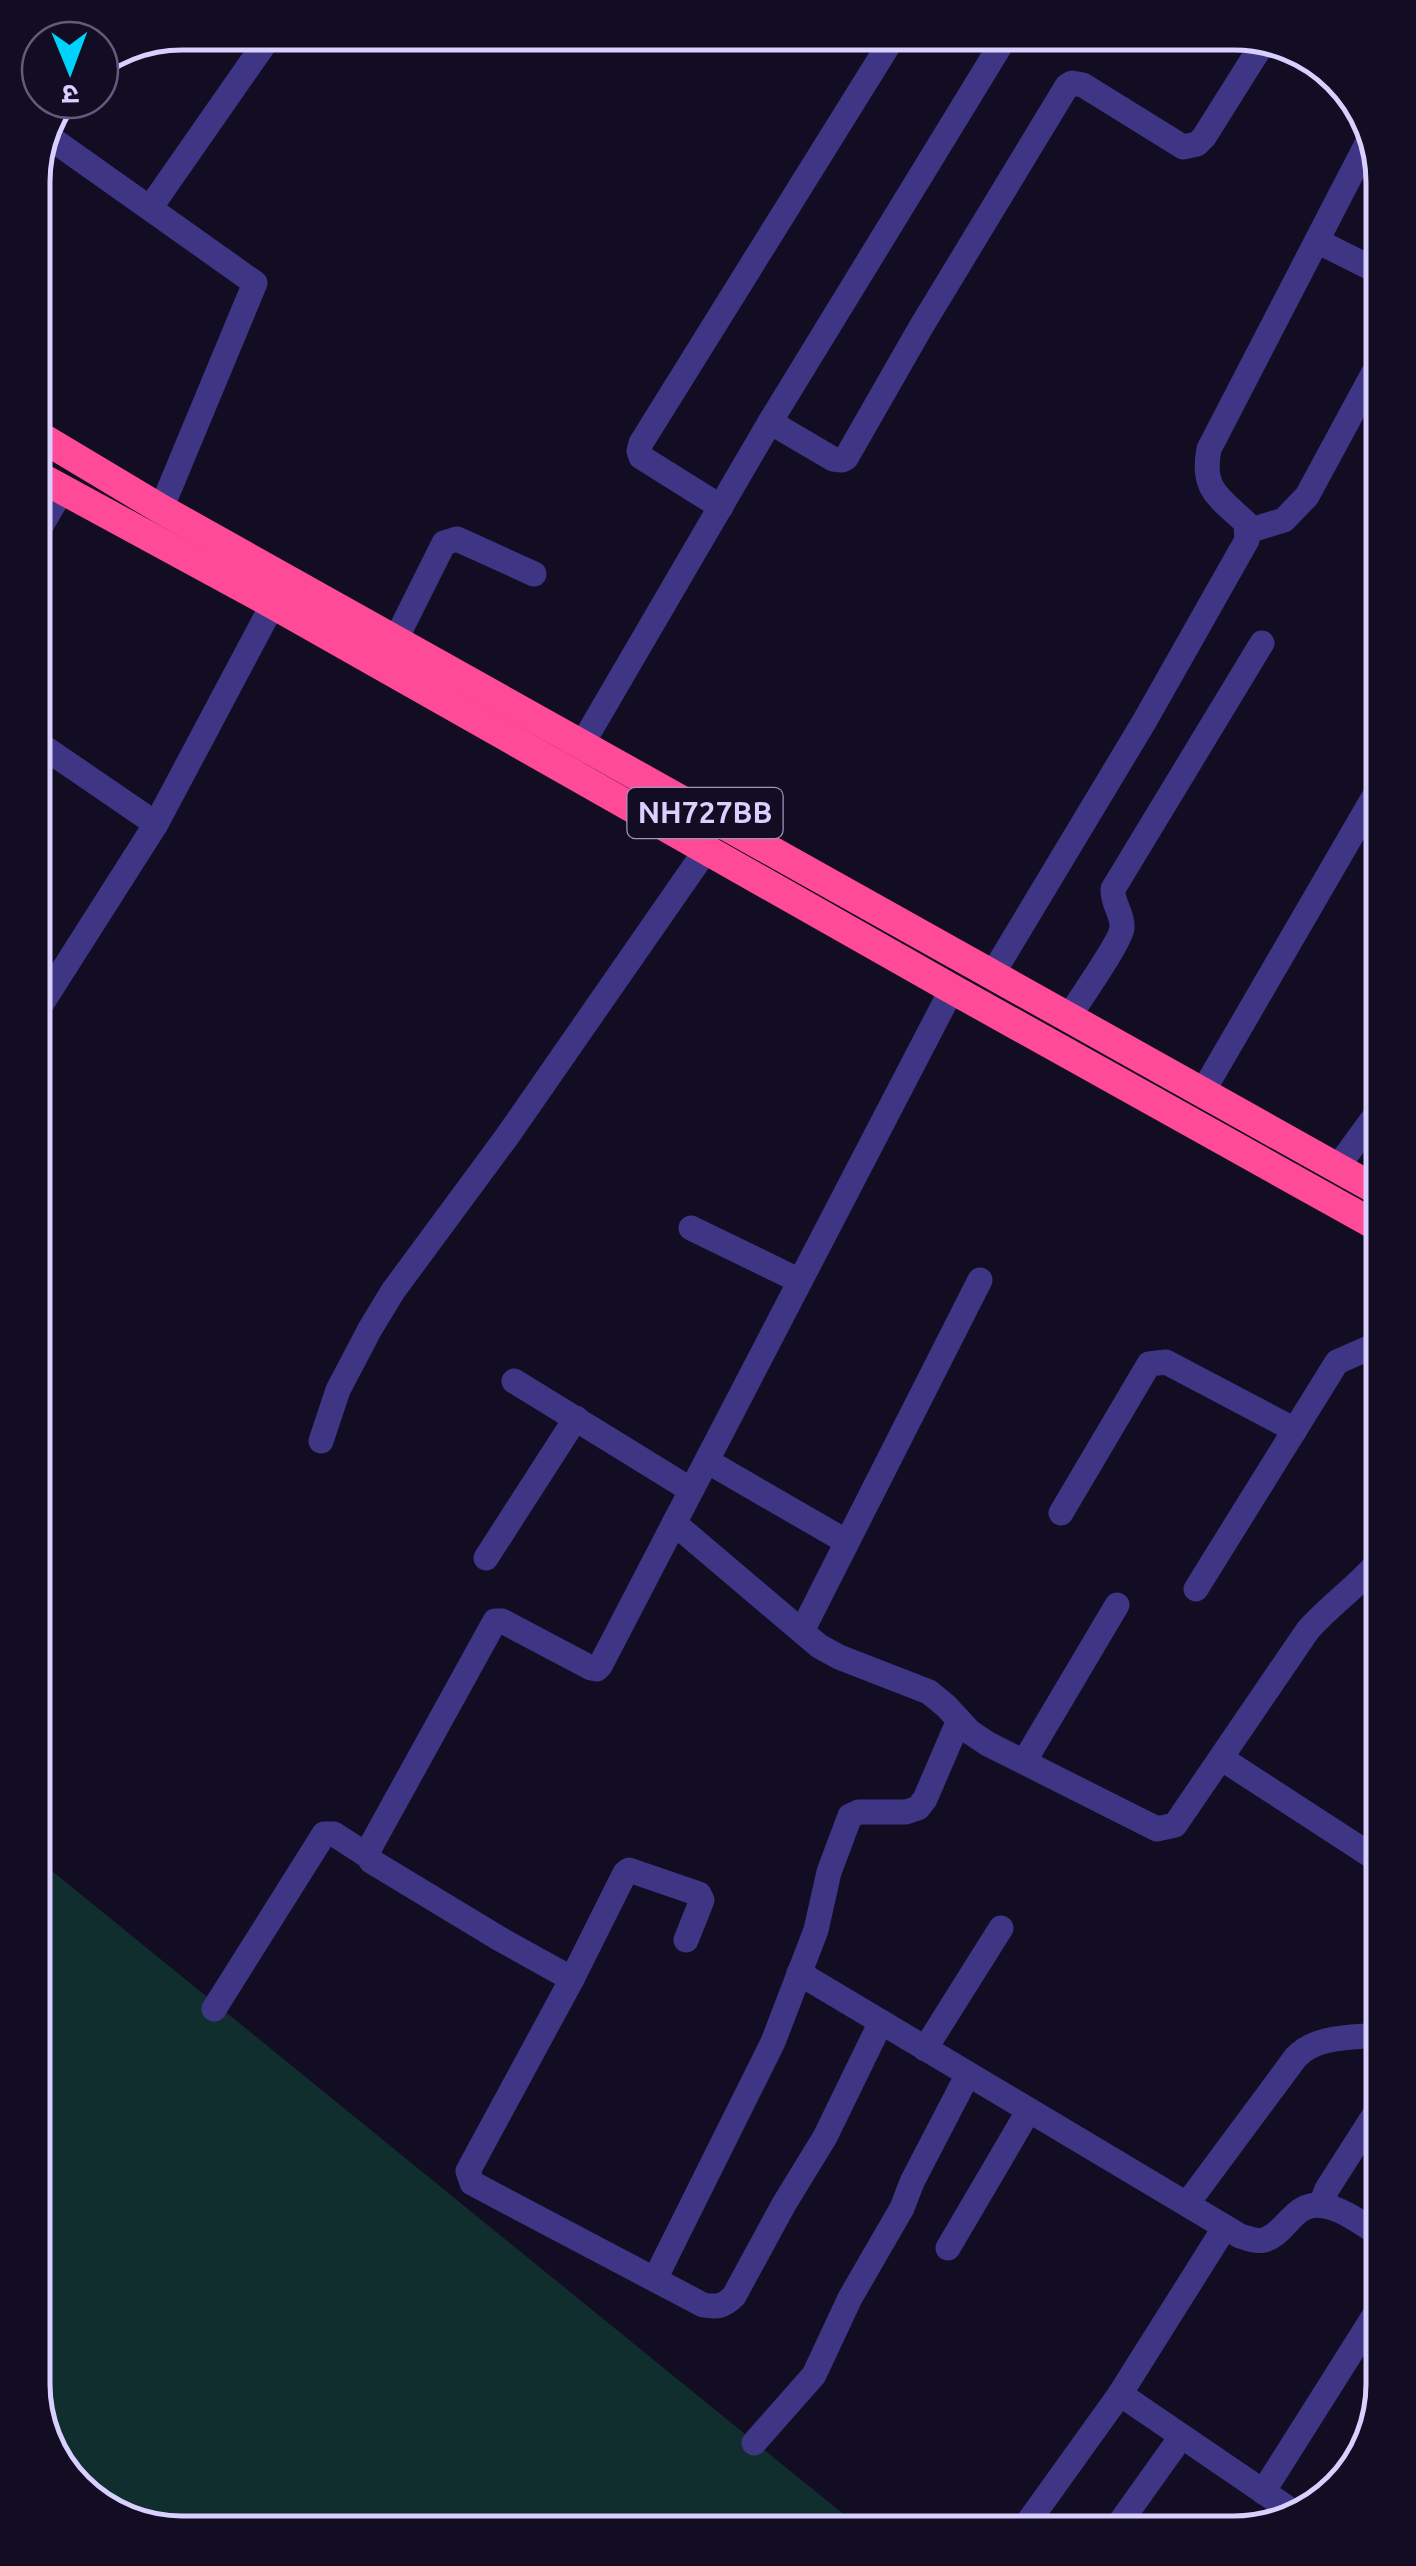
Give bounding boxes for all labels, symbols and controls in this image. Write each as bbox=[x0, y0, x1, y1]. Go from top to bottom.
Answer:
north arrow bbox=[20, 20, 120, 120]
text: उ bbox=[61, 80, 79, 111]
road number: NH727BB bbox=[628, 788, 782, 838]

